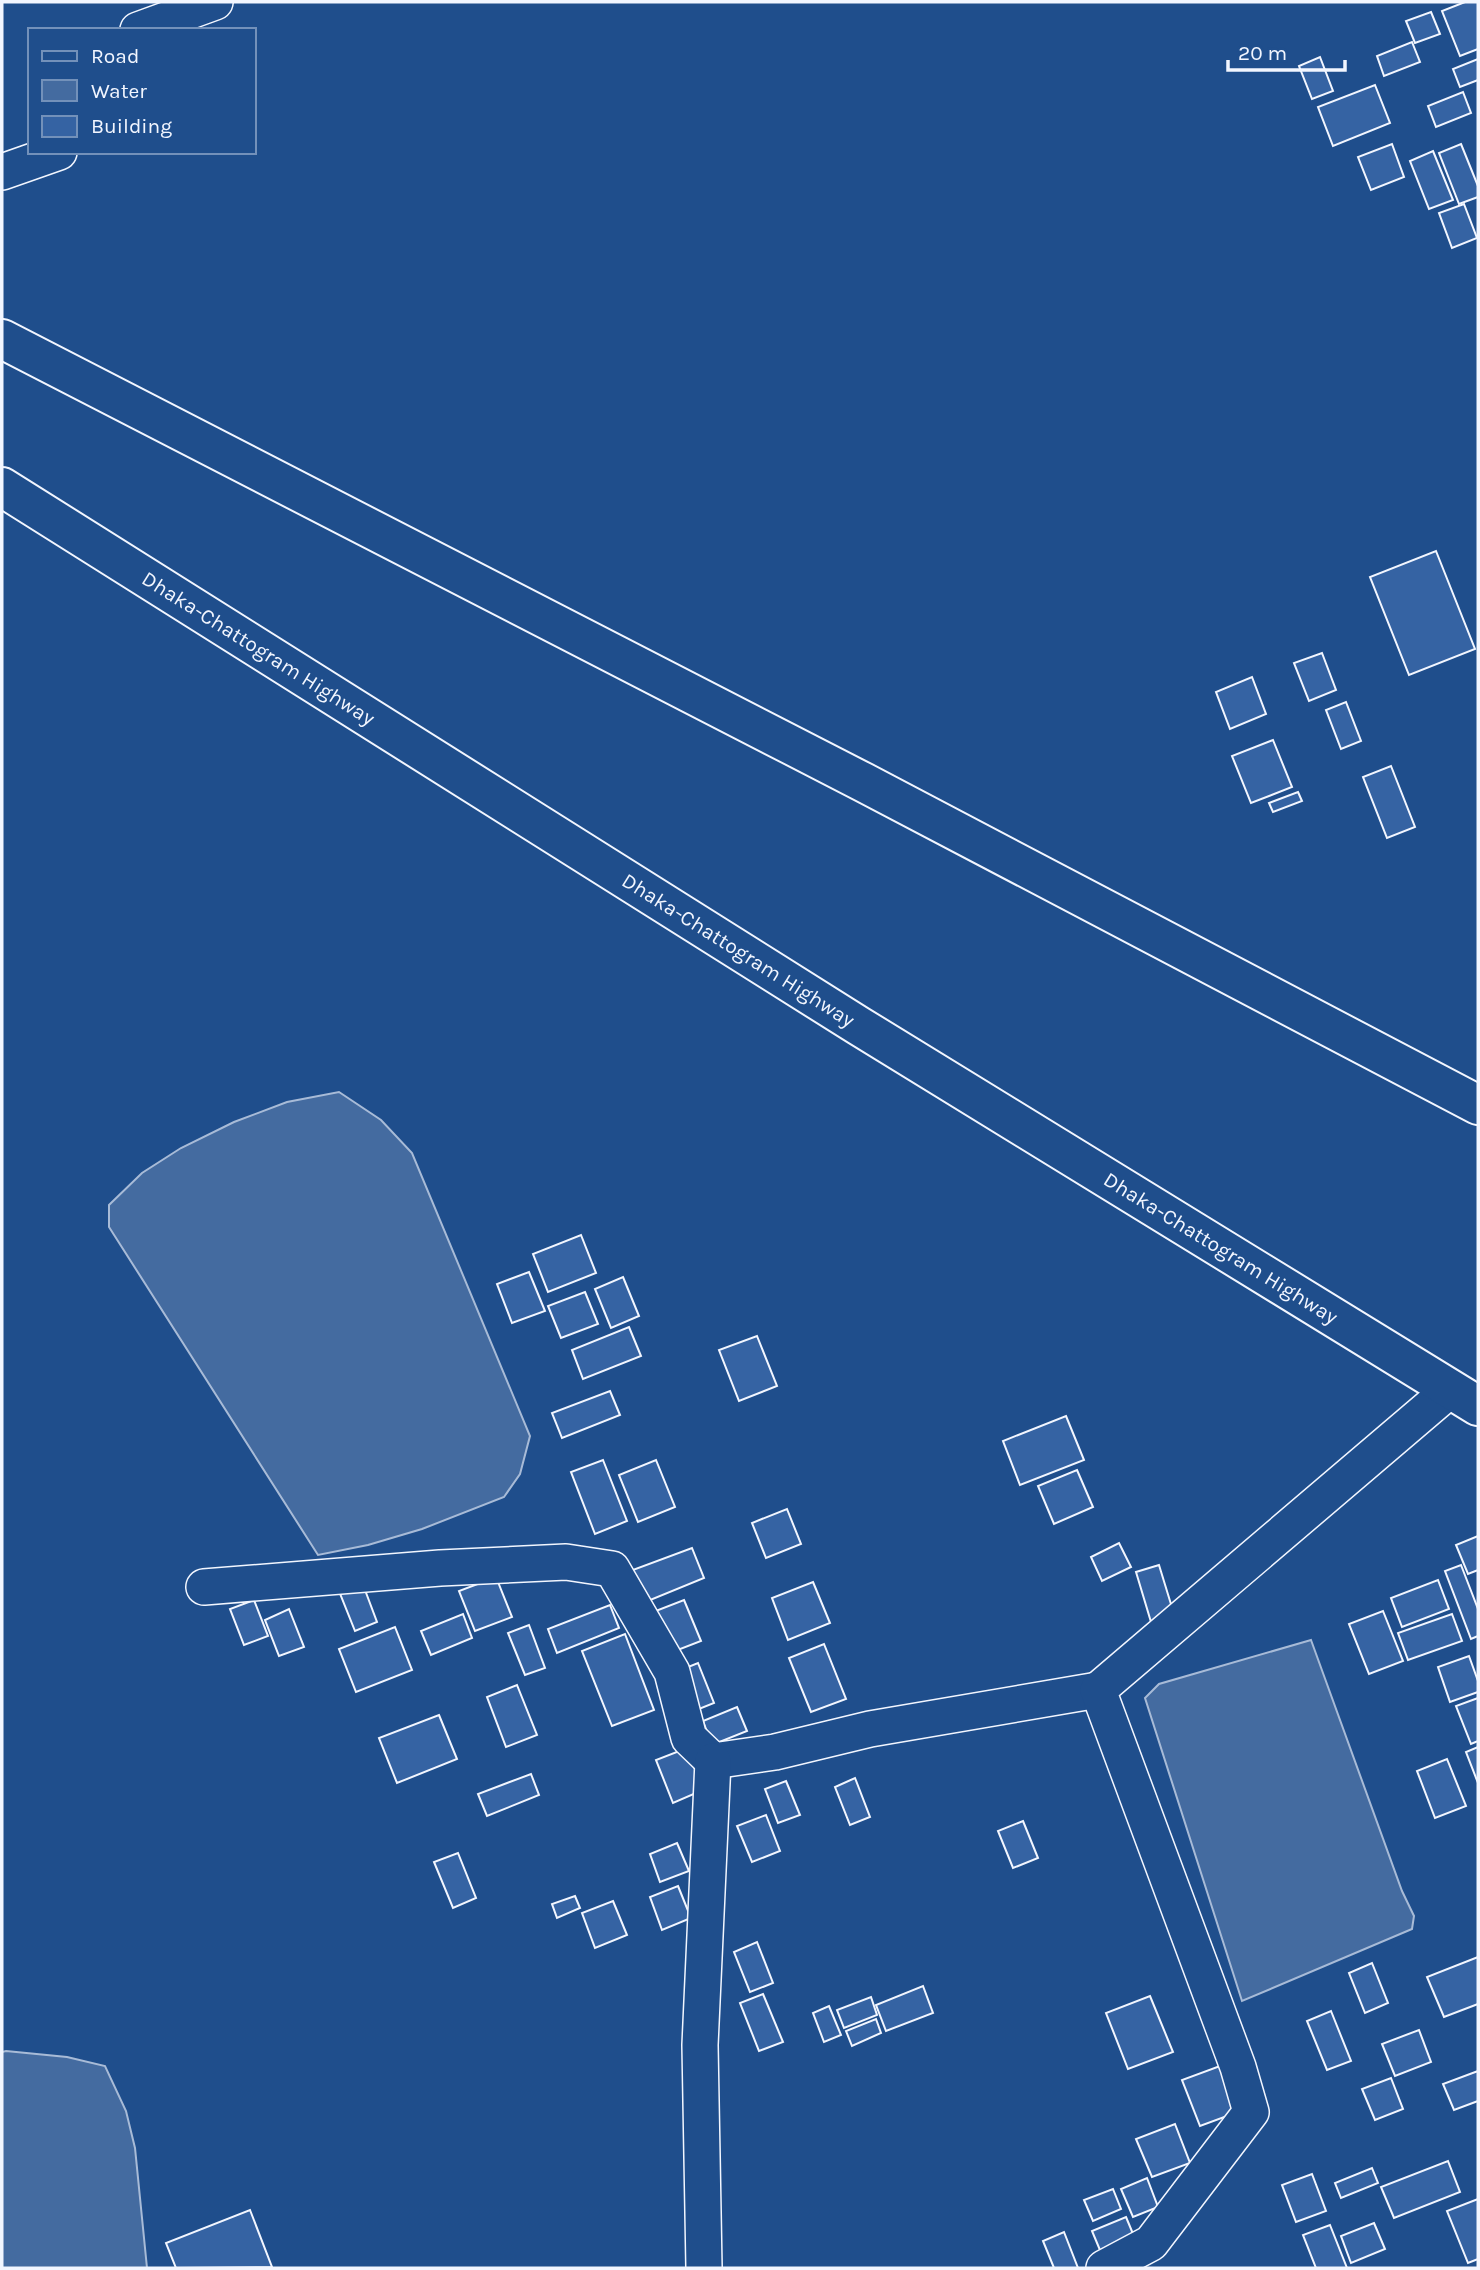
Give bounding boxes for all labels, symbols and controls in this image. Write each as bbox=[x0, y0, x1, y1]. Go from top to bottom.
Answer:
legend bbox=[28, 28, 256, 154]
scale bar bbox=[1228, 28, 1345, 72]
text: 20 m bbox=[1238, 41, 1287, 65]
text: Road bbox=[91, 44, 139, 68]
text: Water bbox=[91, 79, 147, 103]
text: Building bbox=[91, 114, 172, 138]
street label: Dhaka-Chattogram Highway bbox=[138, 566, 379, 731]
street label: Dhaka-Chattogram Highway bbox=[618, 868, 859, 1032]
street label: Dhaka-Chattogram Highway bbox=[1099, 1167, 1343, 1329]

